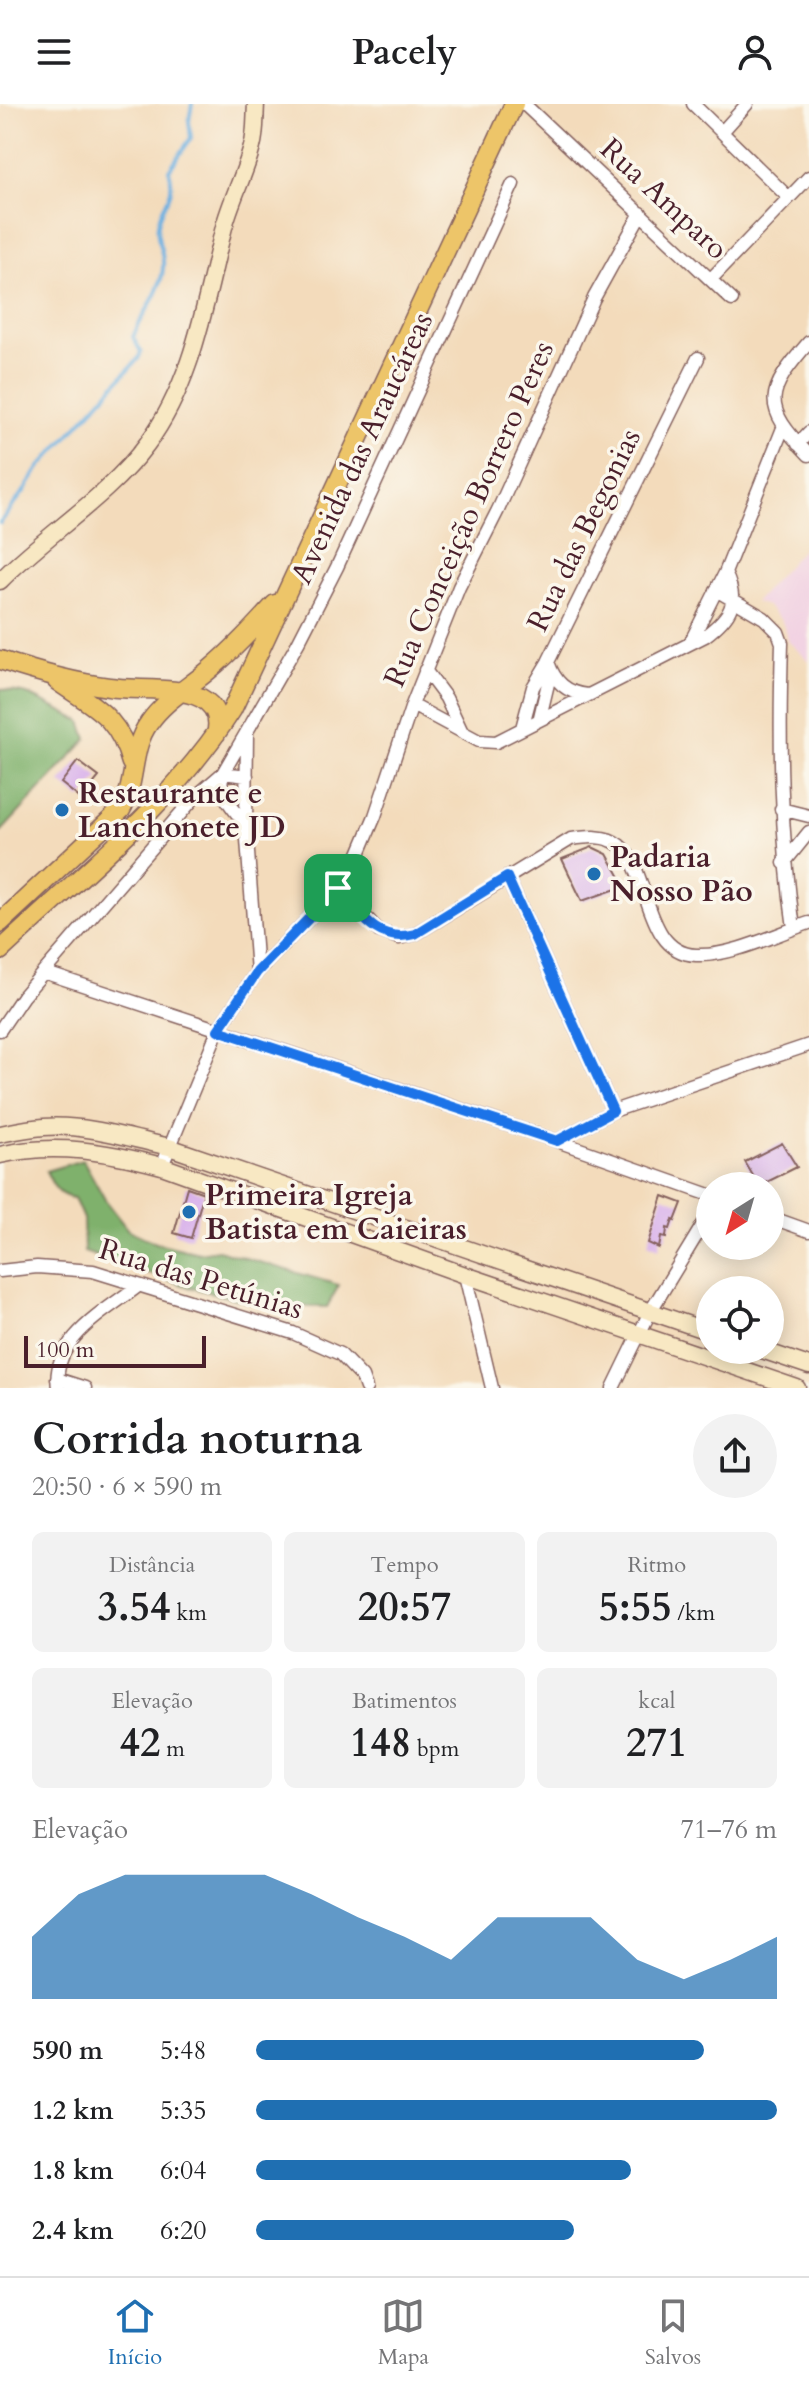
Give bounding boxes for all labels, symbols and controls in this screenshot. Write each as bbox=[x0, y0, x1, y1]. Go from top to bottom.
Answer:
text: Pacely bbox=[352, 28, 457, 77]
icon: menu bbox=[32, 30, 76, 74]
icon: person bbox=[733, 30, 777, 74]
street label: Rua Amparo bbox=[591, 129, 737, 269]
street label: Avenida das Araucáreas bbox=[281, 305, 443, 591]
street label: Rua Conceição Borrero Peres bbox=[374, 335, 564, 693]
street label: Rua das Begonias bbox=[517, 422, 651, 638]
place label: Restaurante e Lanchonete JD bbox=[78, 773, 285, 848]
marker: Restaurante e Lanchonete JD bbox=[53, 801, 71, 819]
place label: Padaria Nosso Pão bbox=[610, 837, 753, 912]
pin bbox=[304, 854, 372, 922]
marker: Padaria Nosso Pão bbox=[585, 865, 603, 883]
icon: arrive bbox=[316, 866, 360, 910]
north arrow bbox=[696, 1172, 784, 1260]
map controls bbox=[696, 1172, 784, 1364]
place label: Primeira Igreja Batista em Caieiras bbox=[205, 1175, 467, 1250]
marker: Primeira Igreja Batista em Caieiras bbox=[180, 1203, 198, 1221]
street label: Rua das Petúnias bbox=[94, 1229, 308, 1329]
button: locate bbox=[696, 1276, 784, 1364]
scale bar bbox=[24, 1332, 206, 1368]
text: 100 m bbox=[36, 1335, 94, 1365]
text: Corrida noturna bbox=[32, 1409, 363, 1469]
button: share bbox=[693, 1414, 777, 1498]
text: 20:50 · 6 × 590 m bbox=[32, 1469, 222, 1504]
text: Distância bbox=[109, 1550, 195, 1580]
text: Tempo bbox=[370, 1550, 439, 1580]
text: Ritmo bbox=[627, 1550, 686, 1580]
text: 3.54 bbox=[97, 1580, 171, 1635]
text: 20:57 bbox=[358, 1580, 451, 1635]
text: 5:55 bbox=[599, 1580, 672, 1635]
text: km bbox=[171, 1598, 207, 1628]
text: /km bbox=[672, 1598, 715, 1628]
text: Elevação bbox=[112, 1686, 193, 1716]
text: Batimentos bbox=[352, 1686, 457, 1716]
text: kcal bbox=[638, 1686, 675, 1716]
text: 42 bbox=[119, 1716, 160, 1771]
text: 148 bbox=[350, 1716, 411, 1771]
text: 271 bbox=[626, 1716, 688, 1771]
text: m bbox=[160, 1734, 185, 1764]
text: bpm bbox=[411, 1734, 459, 1764]
text: Elevação bbox=[32, 1812, 128, 1847]
text: 71–76 m bbox=[680, 1812, 777, 1847]
text: 590 m bbox=[32, 2033, 103, 2068]
text: 5:48 bbox=[160, 2033, 207, 2068]
text: 1.2 km bbox=[32, 2093, 113, 2128]
text: 5:35 bbox=[160, 2093, 207, 2128]
text: 1.8 km bbox=[32, 2153, 113, 2188]
text: 6:04 bbox=[160, 2153, 207, 2188]
text: 2.4 km bbox=[32, 2213, 113, 2248]
text: 6:20 bbox=[160, 2213, 207, 2248]
tab: Início bbox=[108, 2294, 162, 2372]
tab: Mapa bbox=[378, 2294, 429, 2372]
tab: Salvos bbox=[645, 2294, 701, 2372]

